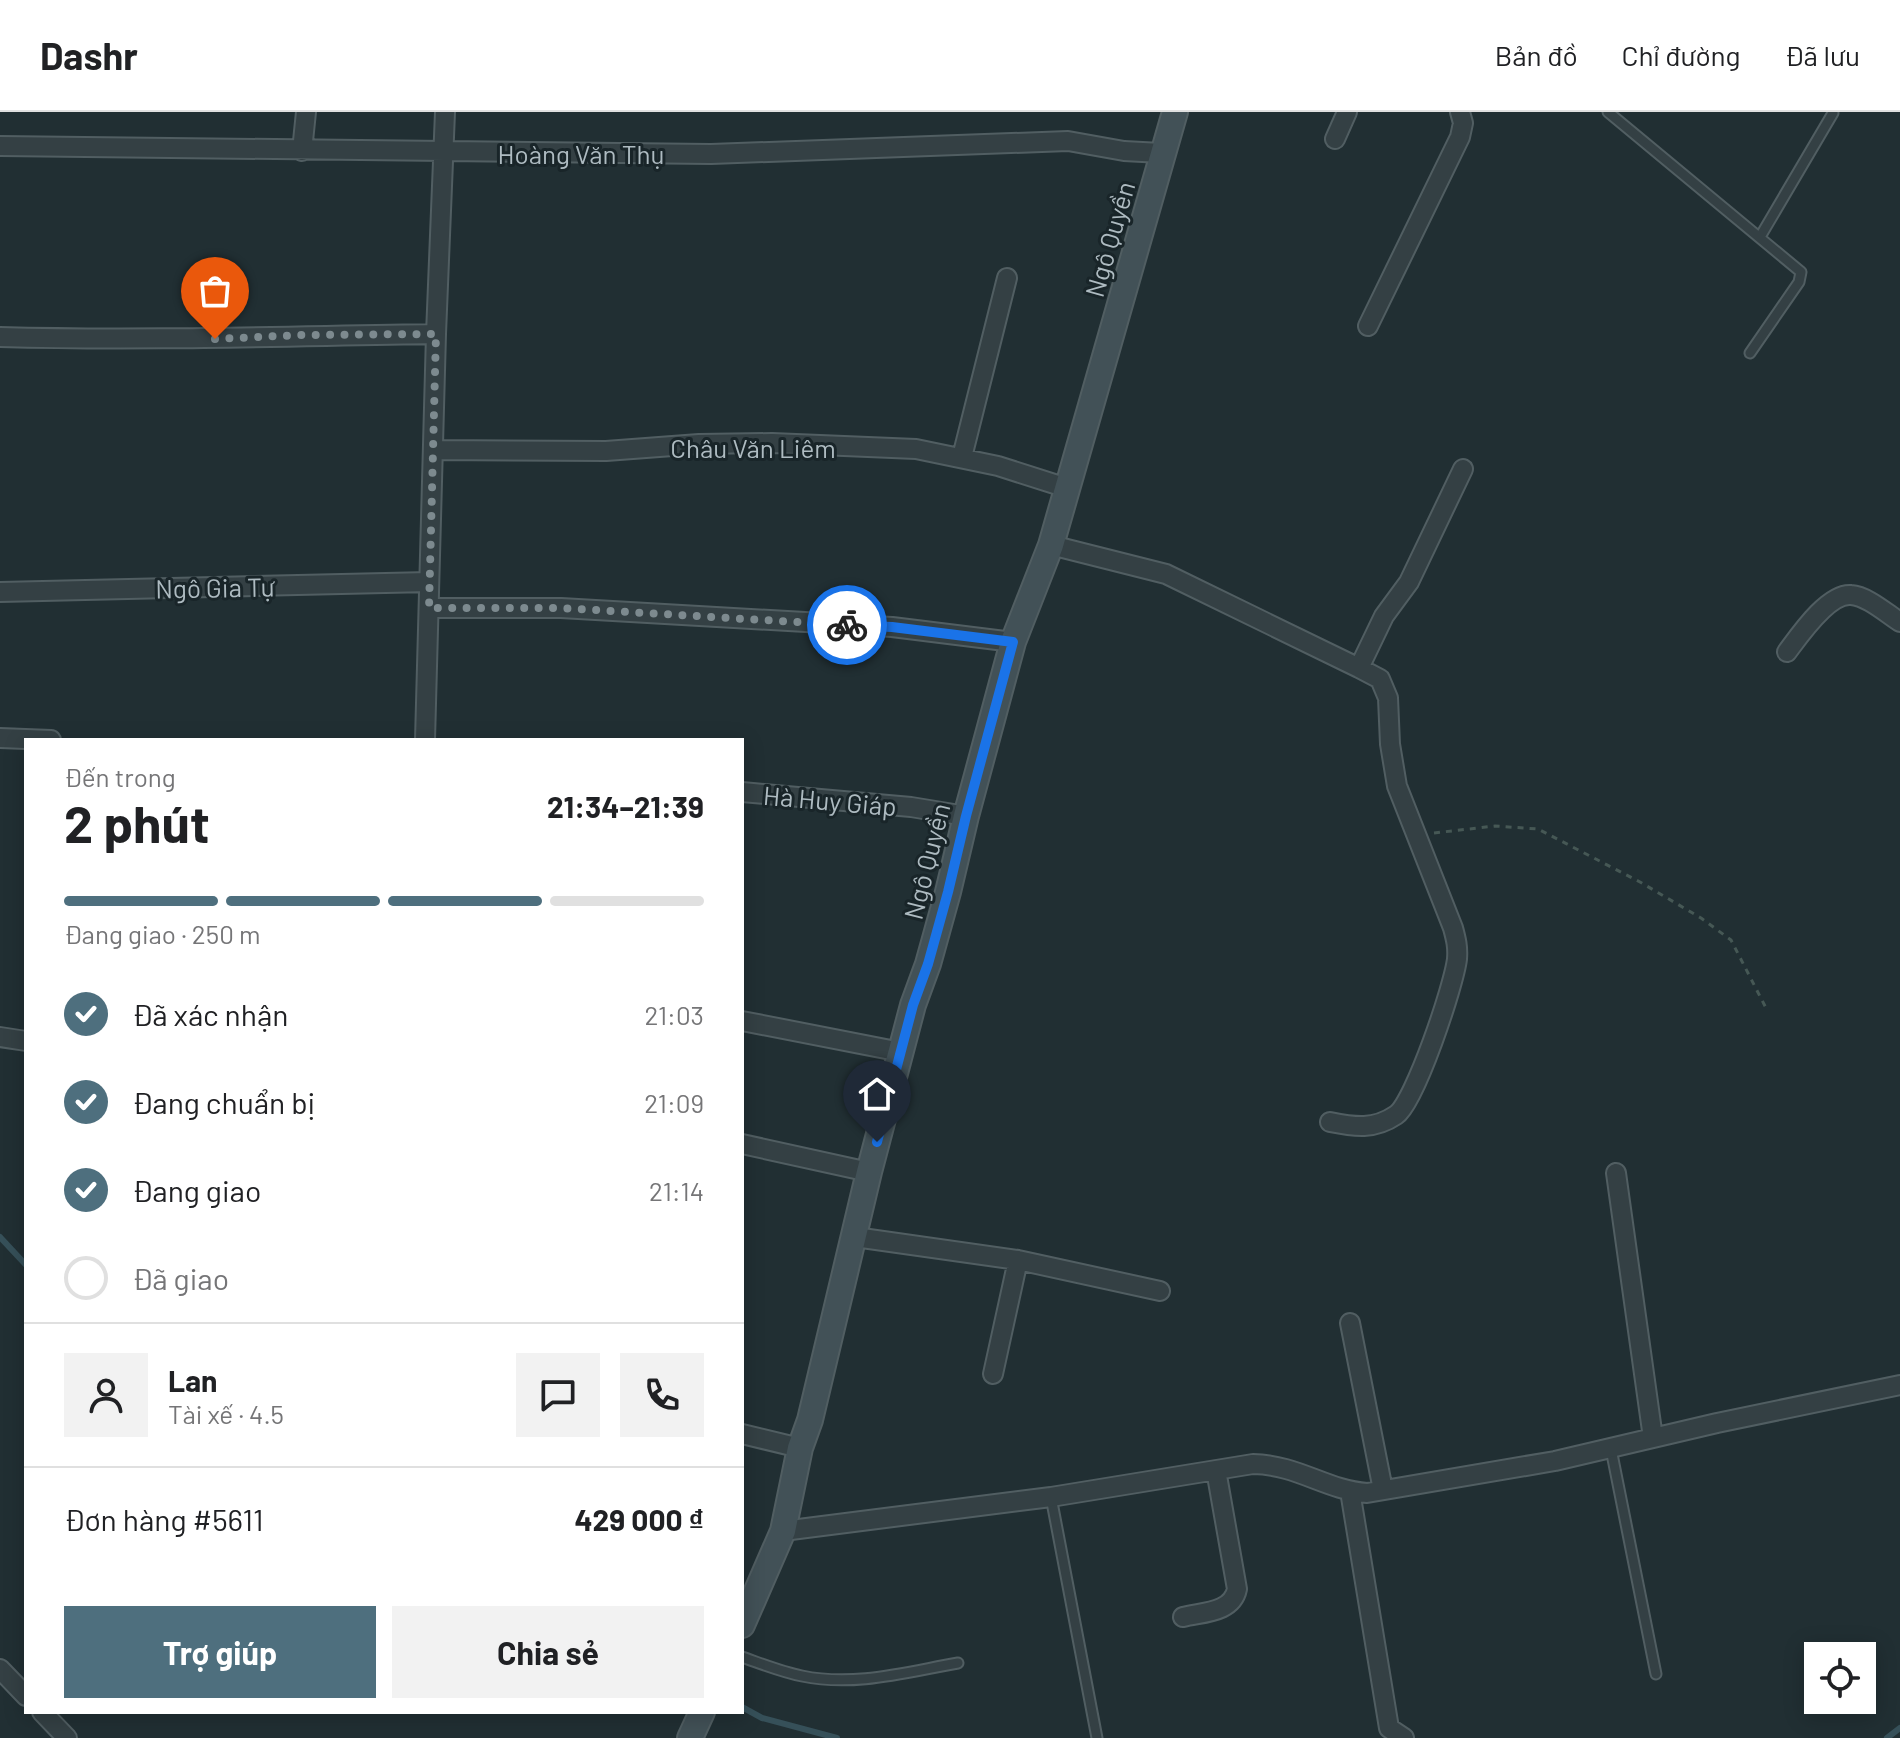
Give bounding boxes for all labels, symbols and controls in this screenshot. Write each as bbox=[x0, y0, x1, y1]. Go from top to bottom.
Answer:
text: Dashr bbox=[40, 32, 138, 78]
text: Bản đồ bbox=[1495, 38, 1578, 72]
text: Chỉ đường bbox=[1622, 38, 1741, 72]
text: Đã lưu bbox=[1785, 38, 1860, 72]
street label: Hoàng Văn Thụ bbox=[498, 138, 664, 169]
street label: Ngô Quyền bbox=[1078, 178, 1140, 300]
pin bbox=[181, 257, 249, 339]
icon: bag bbox=[193, 269, 237, 313]
street label: Châu Văn Liêm bbox=[670, 432, 836, 463]
street label: Ngô Gia Tự bbox=[155, 570, 276, 604]
courier bbox=[807, 585, 887, 665]
icon: bike bbox=[825, 603, 869, 647]
text: Đến trong bbox=[64, 761, 176, 792]
street label: Hà Huy Giáp bbox=[762, 779, 898, 821]
text: 21:34–21:39 bbox=[547, 788, 704, 824]
text: 2 phút bbox=[64, 791, 210, 853]
street label: Ngô Quyền bbox=[897, 800, 955, 922]
text: Đang giao · 250 m bbox=[64, 918, 261, 949]
icon: check bbox=[64, 992, 108, 1036]
text: Đã xác nhận bbox=[132, 996, 288, 1032]
text: 21:03 bbox=[644, 999, 704, 1030]
pin bbox=[843, 1060, 911, 1142]
icon: home bbox=[855, 1072, 899, 1116]
icon: check bbox=[64, 1080, 108, 1124]
text: Đang chuẩn bị bbox=[132, 1084, 315, 1120]
text: 21:09 bbox=[644, 1087, 704, 1118]
icon: check bbox=[64, 1168, 108, 1212]
text: Đang giao bbox=[132, 1172, 261, 1208]
text: 21:14 bbox=[649, 1175, 704, 1206]
text: Đã giao bbox=[132, 1260, 229, 1296]
button: person bbox=[64, 1353, 148, 1437]
button: chat bbox=[516, 1353, 600, 1437]
button: phone bbox=[620, 1353, 704, 1437]
text: Lan bbox=[168, 1362, 217, 1398]
text: Tài xế · 4.5 bbox=[168, 1398, 284, 1429]
text: Đơn hàng #5611 bbox=[64, 1501, 264, 1537]
text: 429 000 ₫ bbox=[574, 1501, 704, 1537]
button: Trợ giúp bbox=[64, 1606, 376, 1698]
button: Chia sẻ bbox=[392, 1606, 704, 1698]
map controls bbox=[1804, 1642, 1876, 1714]
button: locate bbox=[1804, 1642, 1876, 1714]

